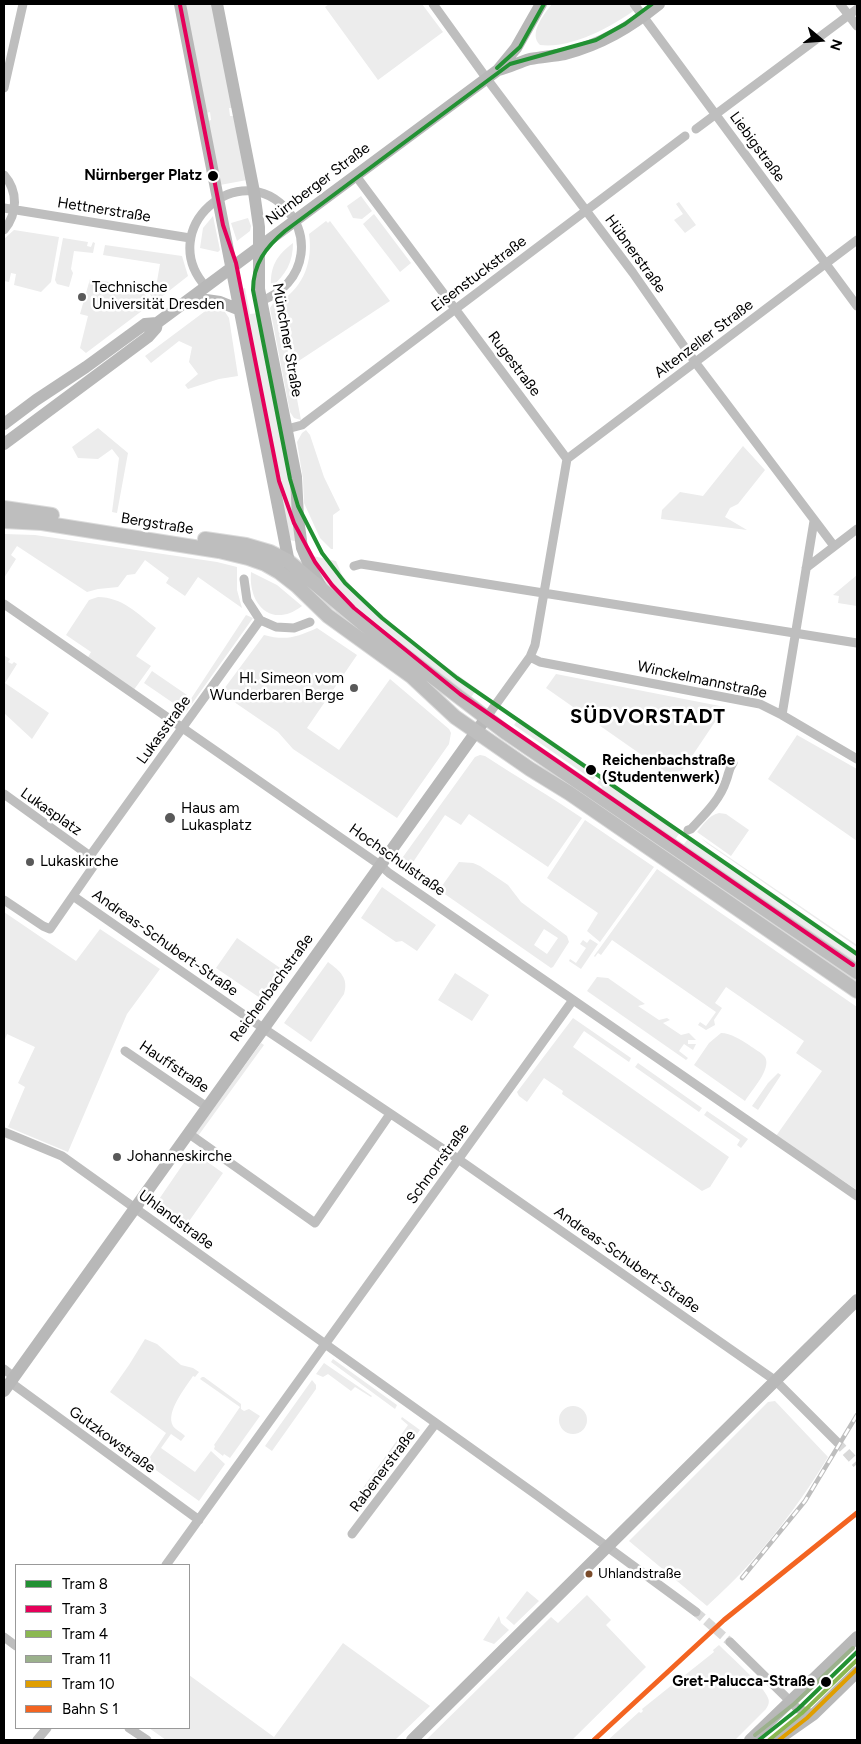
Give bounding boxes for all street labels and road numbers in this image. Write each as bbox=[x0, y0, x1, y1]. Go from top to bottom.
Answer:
street label: Liebigstraße bbox=[725, 108, 789, 186]
street label: Nürnberger Straße bbox=[262, 139, 374, 229]
street label: Hettnerstraße bbox=[56, 194, 152, 226]
street label: Hübnerstraße bbox=[601, 211, 669, 297]
street label: Eisenstuckstraße bbox=[428, 232, 530, 316]
street label: Münchner Straße bbox=[268, 282, 306, 398]
street label: Altenzeller Straße bbox=[651, 296, 757, 382]
street label: Rugestraße bbox=[484, 328, 544, 400]
street label: Bergstraße bbox=[119, 509, 195, 539]
street label: Winckelmannstraße bbox=[635, 657, 769, 703]
street label: Lukasstraße bbox=[133, 692, 195, 768]
street label: Lukasplatz bbox=[17, 784, 85, 840]
street label: Hochschulstraße bbox=[345, 820, 449, 900]
street label: Andreas-Schubert-Straße bbox=[89, 886, 241, 1000]
street label: Reichenbachstraße bbox=[227, 931, 317, 1045]
street label: Hauffstraße bbox=[136, 1037, 212, 1097]
street label: Schnorrstraße bbox=[403, 1120, 473, 1208]
street label: Uhlandstraße bbox=[135, 1187, 217, 1253]
street label: Andreas-Schubert-Straße bbox=[551, 1203, 703, 1317]
street label: Gutzkowstraße bbox=[65, 1403, 159, 1477]
street label: Rabenerstraße bbox=[346, 1427, 420, 1515]

